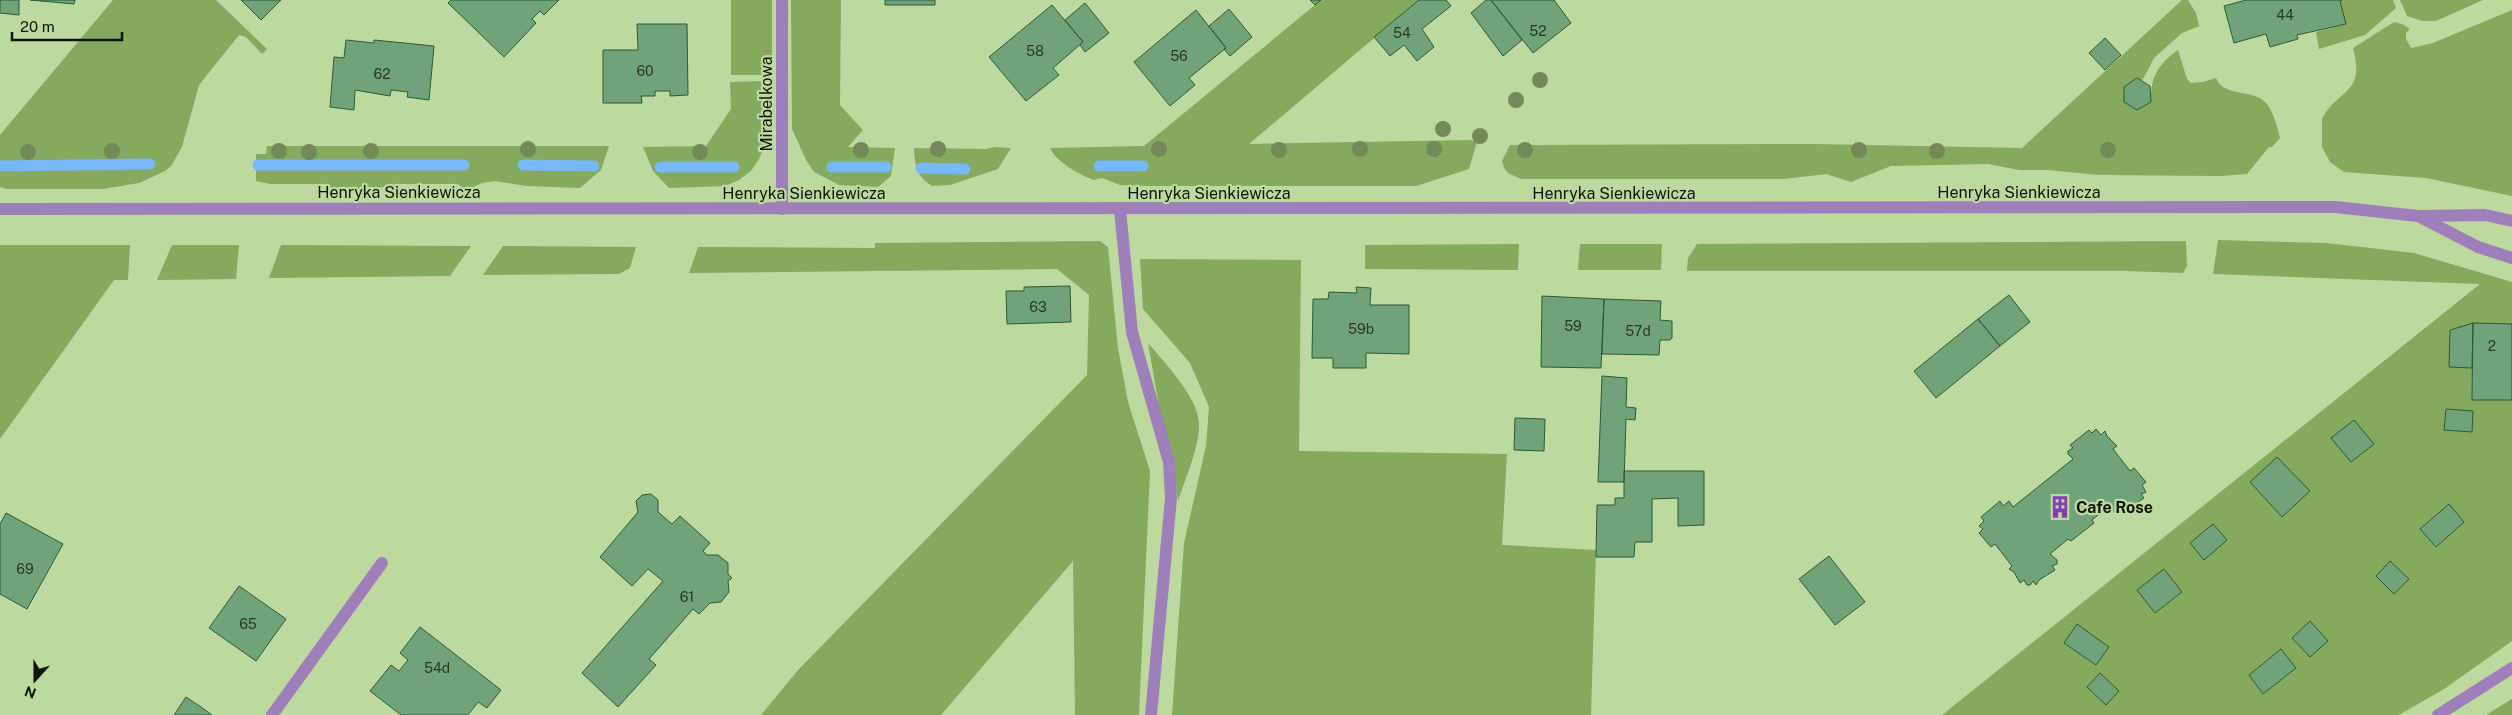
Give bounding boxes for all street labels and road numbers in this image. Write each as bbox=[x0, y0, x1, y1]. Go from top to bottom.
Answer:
street label: Mirabelkowa bbox=[757, 56, 776, 152]
street label: Henryka Sienkiewicza bbox=[317, 183, 481, 202]
street label: Henryka Sienkiewicza bbox=[1937, 183, 2101, 202]
street label: Henryka Sienkiewicza bbox=[722, 184, 886, 203]
street label: Henryka Sienkiewicza bbox=[1127, 184, 1291, 203]
street label: Henryka Sienkiewicza bbox=[1532, 184, 1696, 203]

